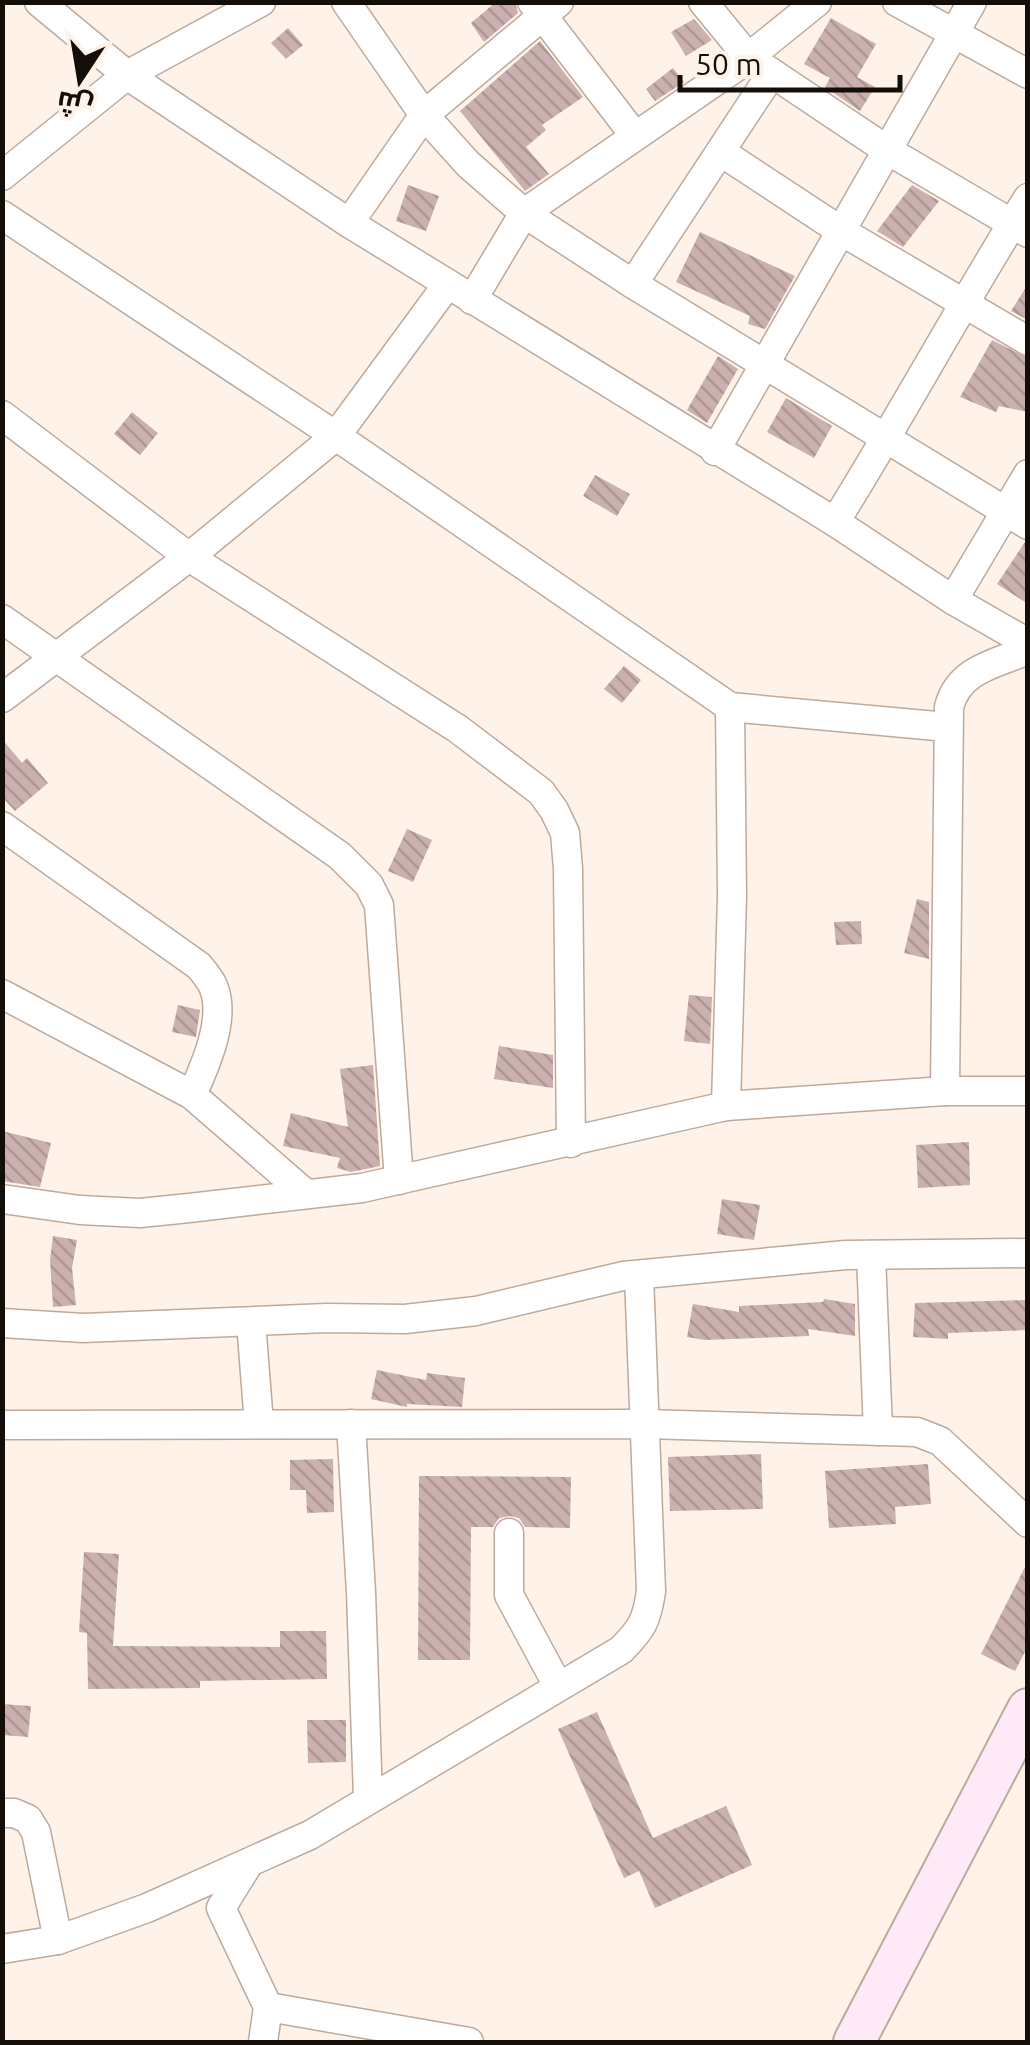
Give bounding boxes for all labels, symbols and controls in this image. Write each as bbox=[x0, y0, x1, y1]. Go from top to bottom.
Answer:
north arrow bbox=[30, 30, 130, 130]
scale bar bbox=[680, 30, 900, 92]
text: 50 m bbox=[695, 47, 762, 81]
text: ش bbox=[54, 84, 96, 124]

